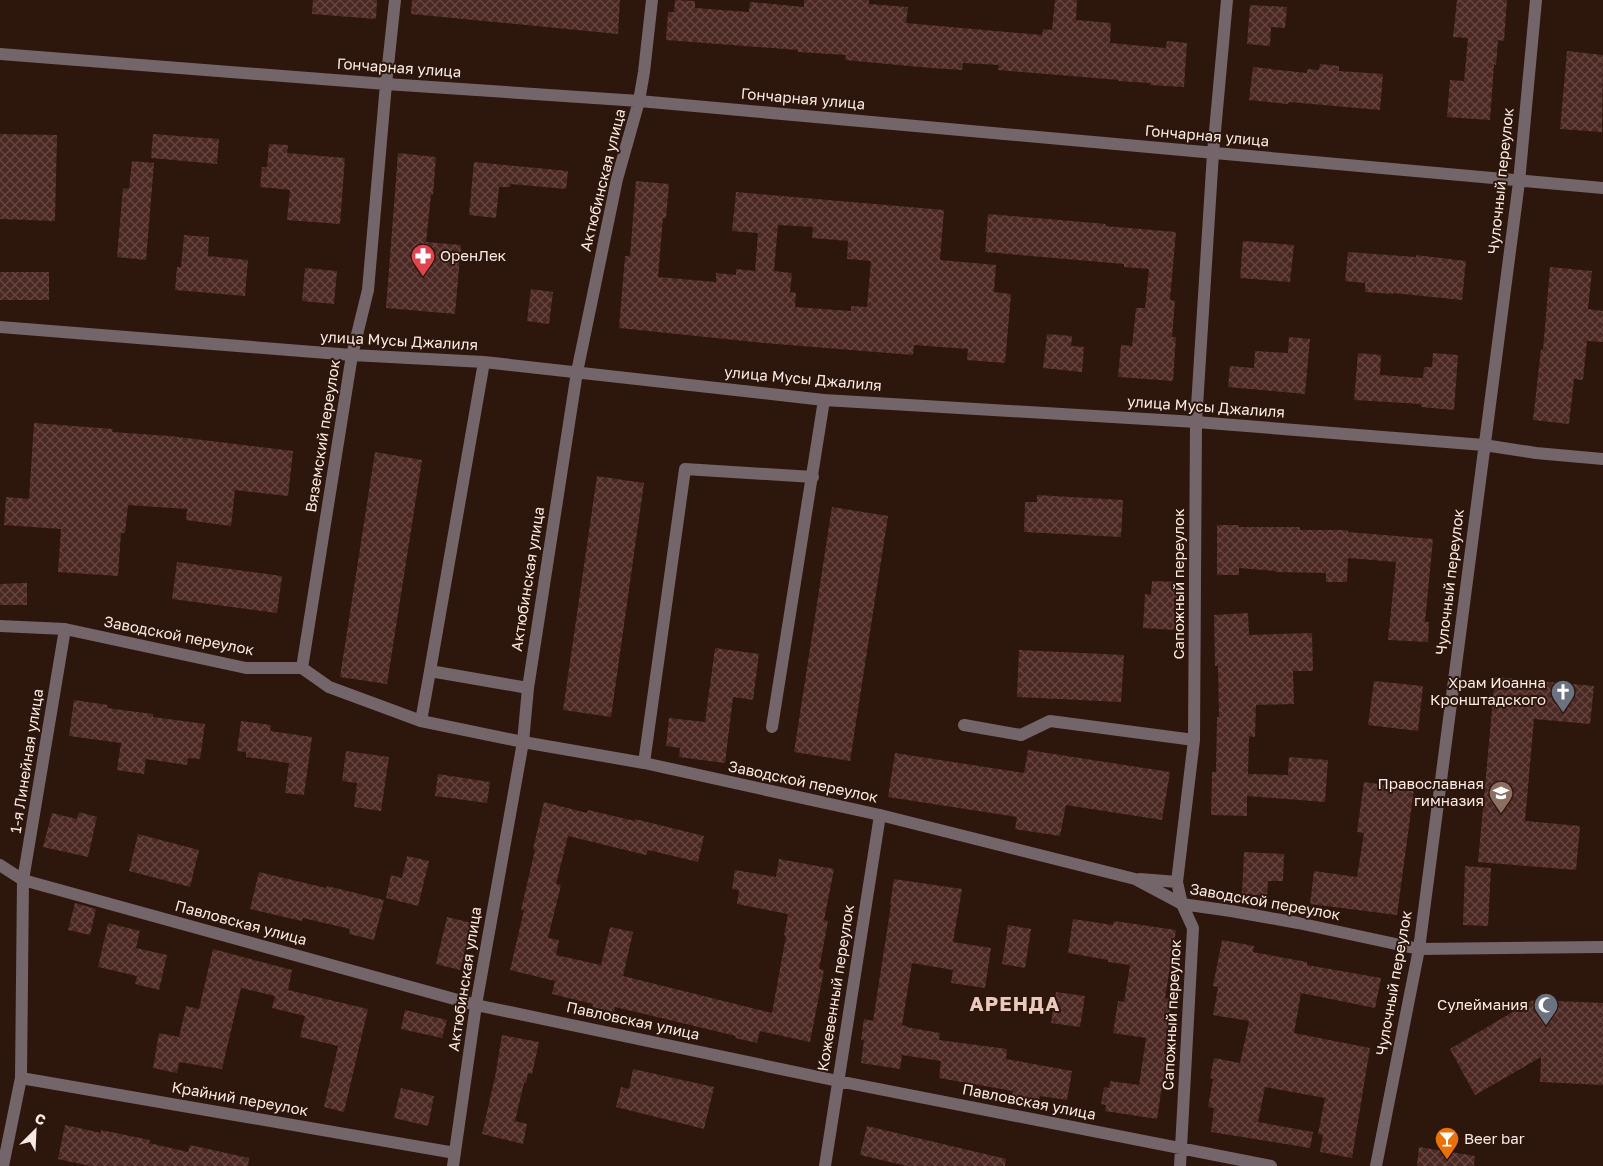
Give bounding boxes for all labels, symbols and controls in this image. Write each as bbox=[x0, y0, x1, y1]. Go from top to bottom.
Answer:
street label: Гончарная улица bbox=[336, 54, 462, 80]
street label: Гончарная улица bbox=[740, 84, 866, 112]
street label: Чулочный переулок bbox=[1483, 106, 1517, 255]
street label: Актюбинская улица bbox=[576, 107, 628, 253]
street label: Гончарная улица bbox=[1144, 121, 1270, 149]
pharmacy icon: ОренЛек bbox=[410, 243, 436, 277]
place label: ОренЛек bbox=[440, 246, 507, 264]
street label: улица Мусы Джалиля bbox=[320, 327, 479, 353]
street label: Вяземский переулок bbox=[301, 358, 343, 514]
street label: улица Мусы Джалиля bbox=[723, 362, 883, 394]
street label: улица Мусы Джалиля bbox=[1127, 392, 1286, 421]
street label: Актюбинская улица bbox=[507, 505, 547, 652]
street label: Чулочный переулок bbox=[1431, 507, 1467, 656]
street label: Сапожный переулок bbox=[1169, 508, 1187, 660]
street label: Заводской переулок bbox=[103, 612, 256, 658]
place label: Храм Иоанна Кронштадского bbox=[1430, 673, 1546, 708]
church icon: Храм Иоанна Кронштадского bbox=[1550, 679, 1576, 713]
street label: 1-я Линейная улица bbox=[6, 687, 46, 834]
street label: Заводской переулок bbox=[727, 756, 880, 806]
place label: Православная гимназия bbox=[1377, 774, 1484, 809]
school or university icon: Православная гимназия bbox=[1488, 780, 1514, 814]
street label: Заводской переулок bbox=[1188, 879, 1342, 923]
street label: Павловская улица bbox=[173, 896, 309, 948]
street label: Кожевенный переулок bbox=[813, 903, 857, 1072]
street label: Актюбинская улица bbox=[444, 905, 484, 1052]
street label: Чулочный переулок bbox=[1371, 908, 1415, 1057]
street label: Сапожный переулок bbox=[1158, 939, 1184, 1091]
district label: АРЕНДА bbox=[970, 991, 1060, 1015]
mosque icon: Сулеймания bbox=[1533, 992, 1559, 1026]
place label: Сулеймания bbox=[1437, 995, 1528, 1013]
street label: Павловская улица bbox=[565, 997, 702, 1043]
street label: Крайний переулок bbox=[170, 1077, 310, 1119]
street label: Павловская улица bbox=[961, 1079, 1098, 1123]
north arrow bbox=[10, 1106, 60, 1156]
text: С bbox=[32, 1109, 49, 1128]
bar icon: Beer bar bbox=[1434, 1126, 1460, 1160]
place label: Beer bar bbox=[1464, 1129, 1525, 1147]

